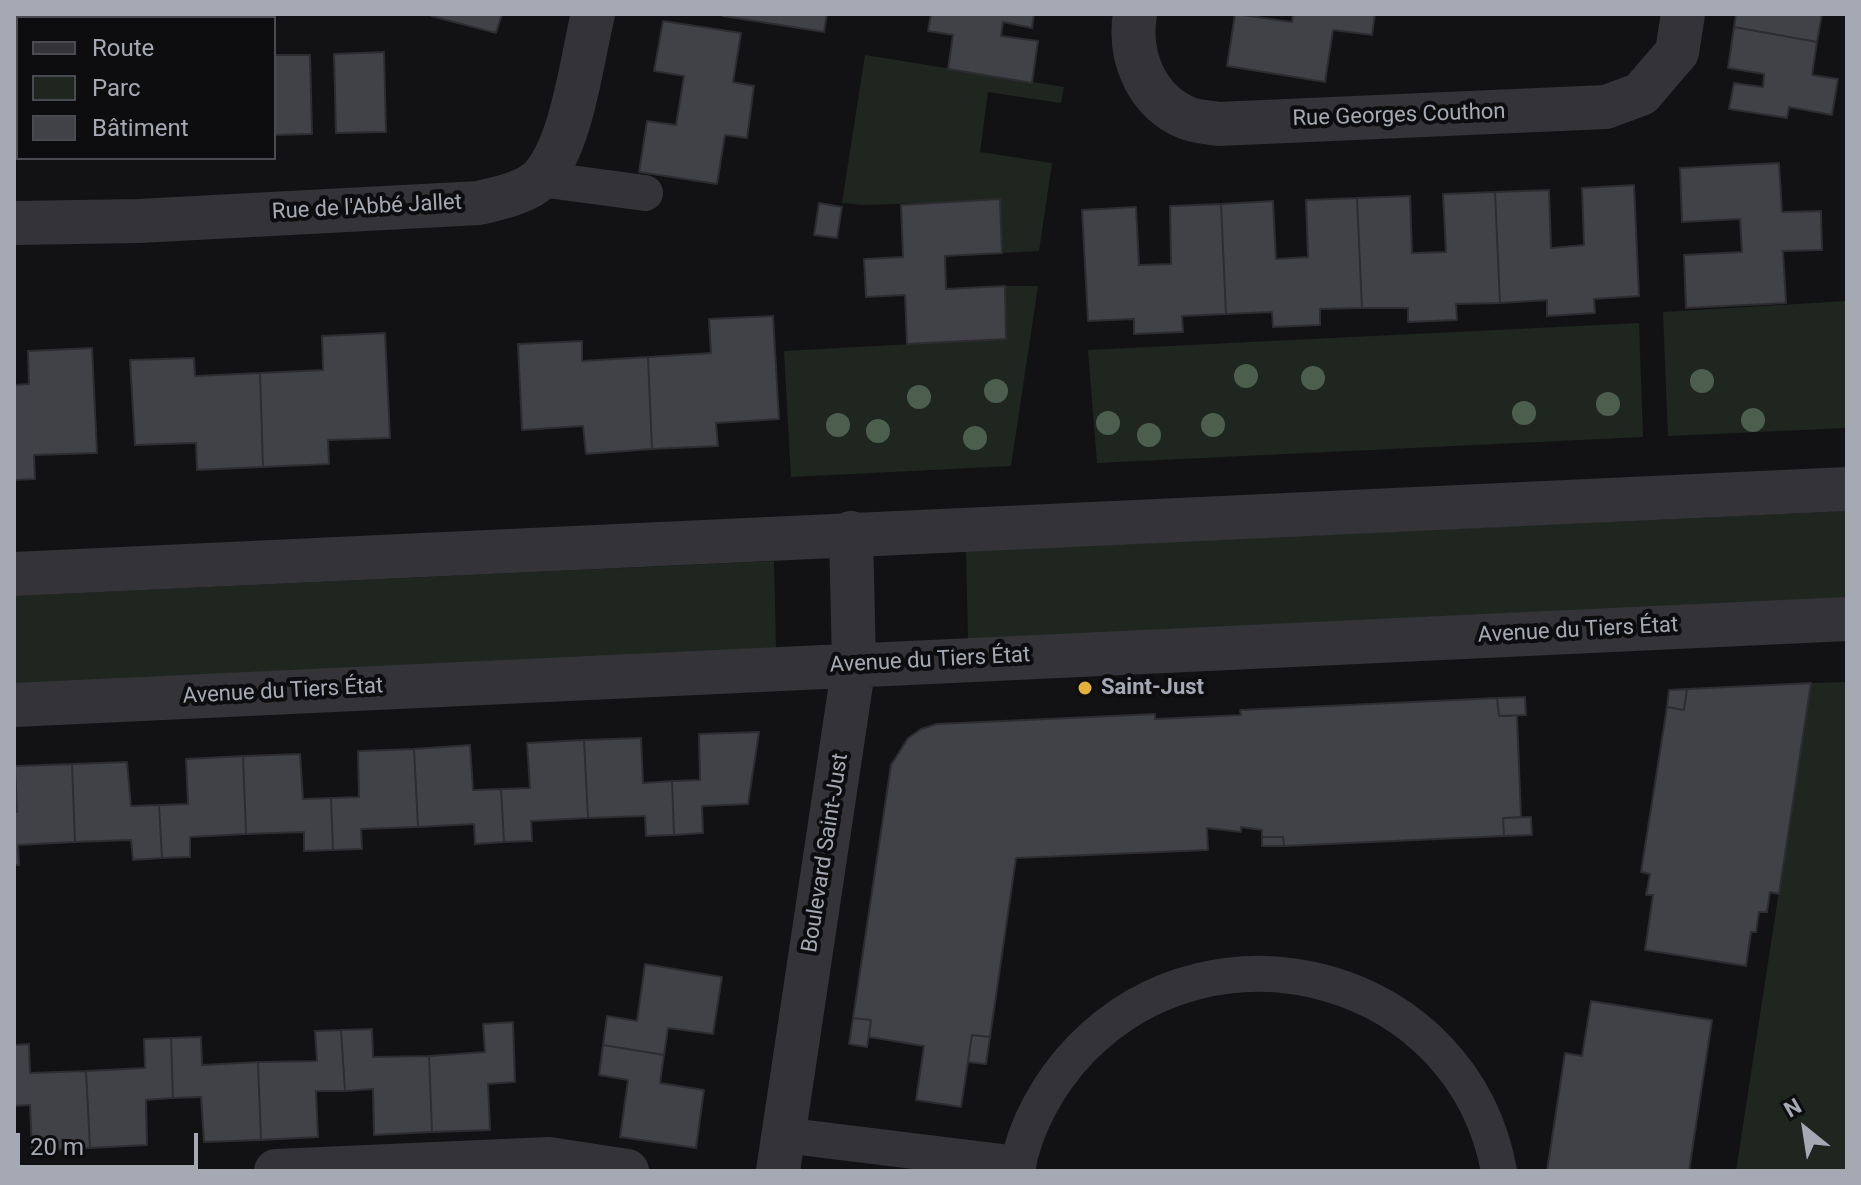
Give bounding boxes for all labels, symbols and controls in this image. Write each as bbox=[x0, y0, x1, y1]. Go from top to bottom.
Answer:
legend bbox=[16, 16, 276, 160]
text: Route bbox=[92, 34, 154, 62]
text: Parc bbox=[92, 74, 141, 102]
street label: Rue Georges Couthon bbox=[1292, 99, 1506, 133]
text: Bâtiment bbox=[92, 114, 189, 142]
street label: Rue de l'Abbé Jallet bbox=[271, 190, 463, 226]
street label: Avenue du Tiers État bbox=[1477, 613, 1679, 649]
street label: Avenue du Tiers État bbox=[829, 643, 1031, 679]
street label: Avenue du Tiers État bbox=[182, 674, 384, 710]
place label: Saint-Just bbox=[1101, 675, 1204, 701]
marker: Saint-Just bbox=[1076, 679, 1094, 697]
street label: Boulevard Saint-Just bbox=[797, 751, 855, 955]
north arrow bbox=[1765, 1089, 1845, 1169]
text: N bbox=[1780, 1093, 1806, 1122]
scale bar bbox=[20, 1117, 202, 1167]
text: 20 m bbox=[30, 1133, 84, 1161]

